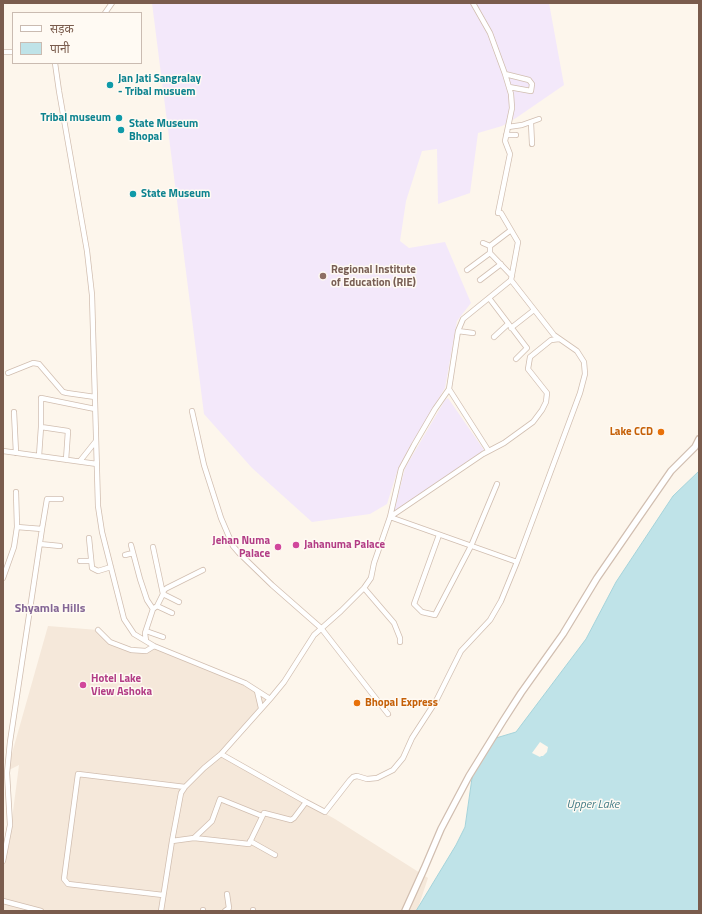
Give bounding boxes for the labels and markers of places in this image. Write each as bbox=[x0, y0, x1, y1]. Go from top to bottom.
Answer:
place label: Jan Jati Sangralay - Tribal musuem bbox=[118, 72, 201, 98]
marker: Jan Jati Sangralay - Tribal musuem bbox=[105, 80, 115, 90]
place label: Tribal museum bbox=[40, 111, 111, 125]
marker: Tribal museum bbox=[114, 113, 124, 123]
place label: State Museum Bhopal bbox=[129, 117, 198, 143]
marker: State Museum Bhopal bbox=[116, 125, 126, 135]
place label: State Museum bbox=[141, 187, 210, 201]
marker: State Museum bbox=[128, 189, 138, 199]
place label: Regional Institute of Education (RIE) bbox=[331, 263, 416, 289]
marker: Regional Institute of Education (RIE) bbox=[318, 271, 328, 281]
place label: Lake CCD bbox=[610, 425, 653, 439]
marker: Lake CCD bbox=[656, 427, 666, 437]
place label: Jehan Numa Palace bbox=[212, 534, 270, 560]
place label: Jahanuma Palace bbox=[304, 538, 385, 552]
marker: Jahanuma Palace bbox=[291, 540, 301, 550]
marker: Jehan Numa Palace bbox=[273, 542, 283, 552]
place label: Hotel Lake View Ashoka bbox=[91, 672, 152, 698]
marker: Hotel Lake View Ashoka bbox=[78, 680, 88, 690]
place label: Bhopal Express bbox=[365, 696, 438, 710]
marker: Bhopal Express bbox=[352, 698, 362, 708]

